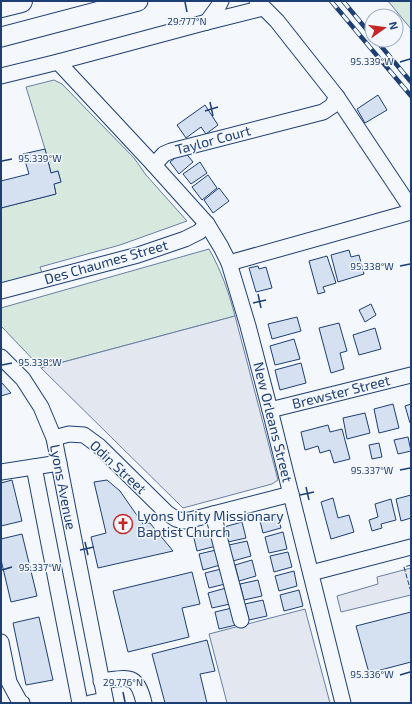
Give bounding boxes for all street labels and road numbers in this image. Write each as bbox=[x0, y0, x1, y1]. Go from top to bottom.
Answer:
street label: Taylor Court bbox=[173, 121, 252, 158]
street label: Des Chaumes Street bbox=[42, 236, 170, 287]
street label: New Orleans Street bbox=[250, 360, 297, 484]
street label: Brewster Street bbox=[290, 371, 392, 412]
street label: Odin Street bbox=[87, 436, 150, 497]
street label: Lyons Avenue bbox=[47, 443, 80, 531]

